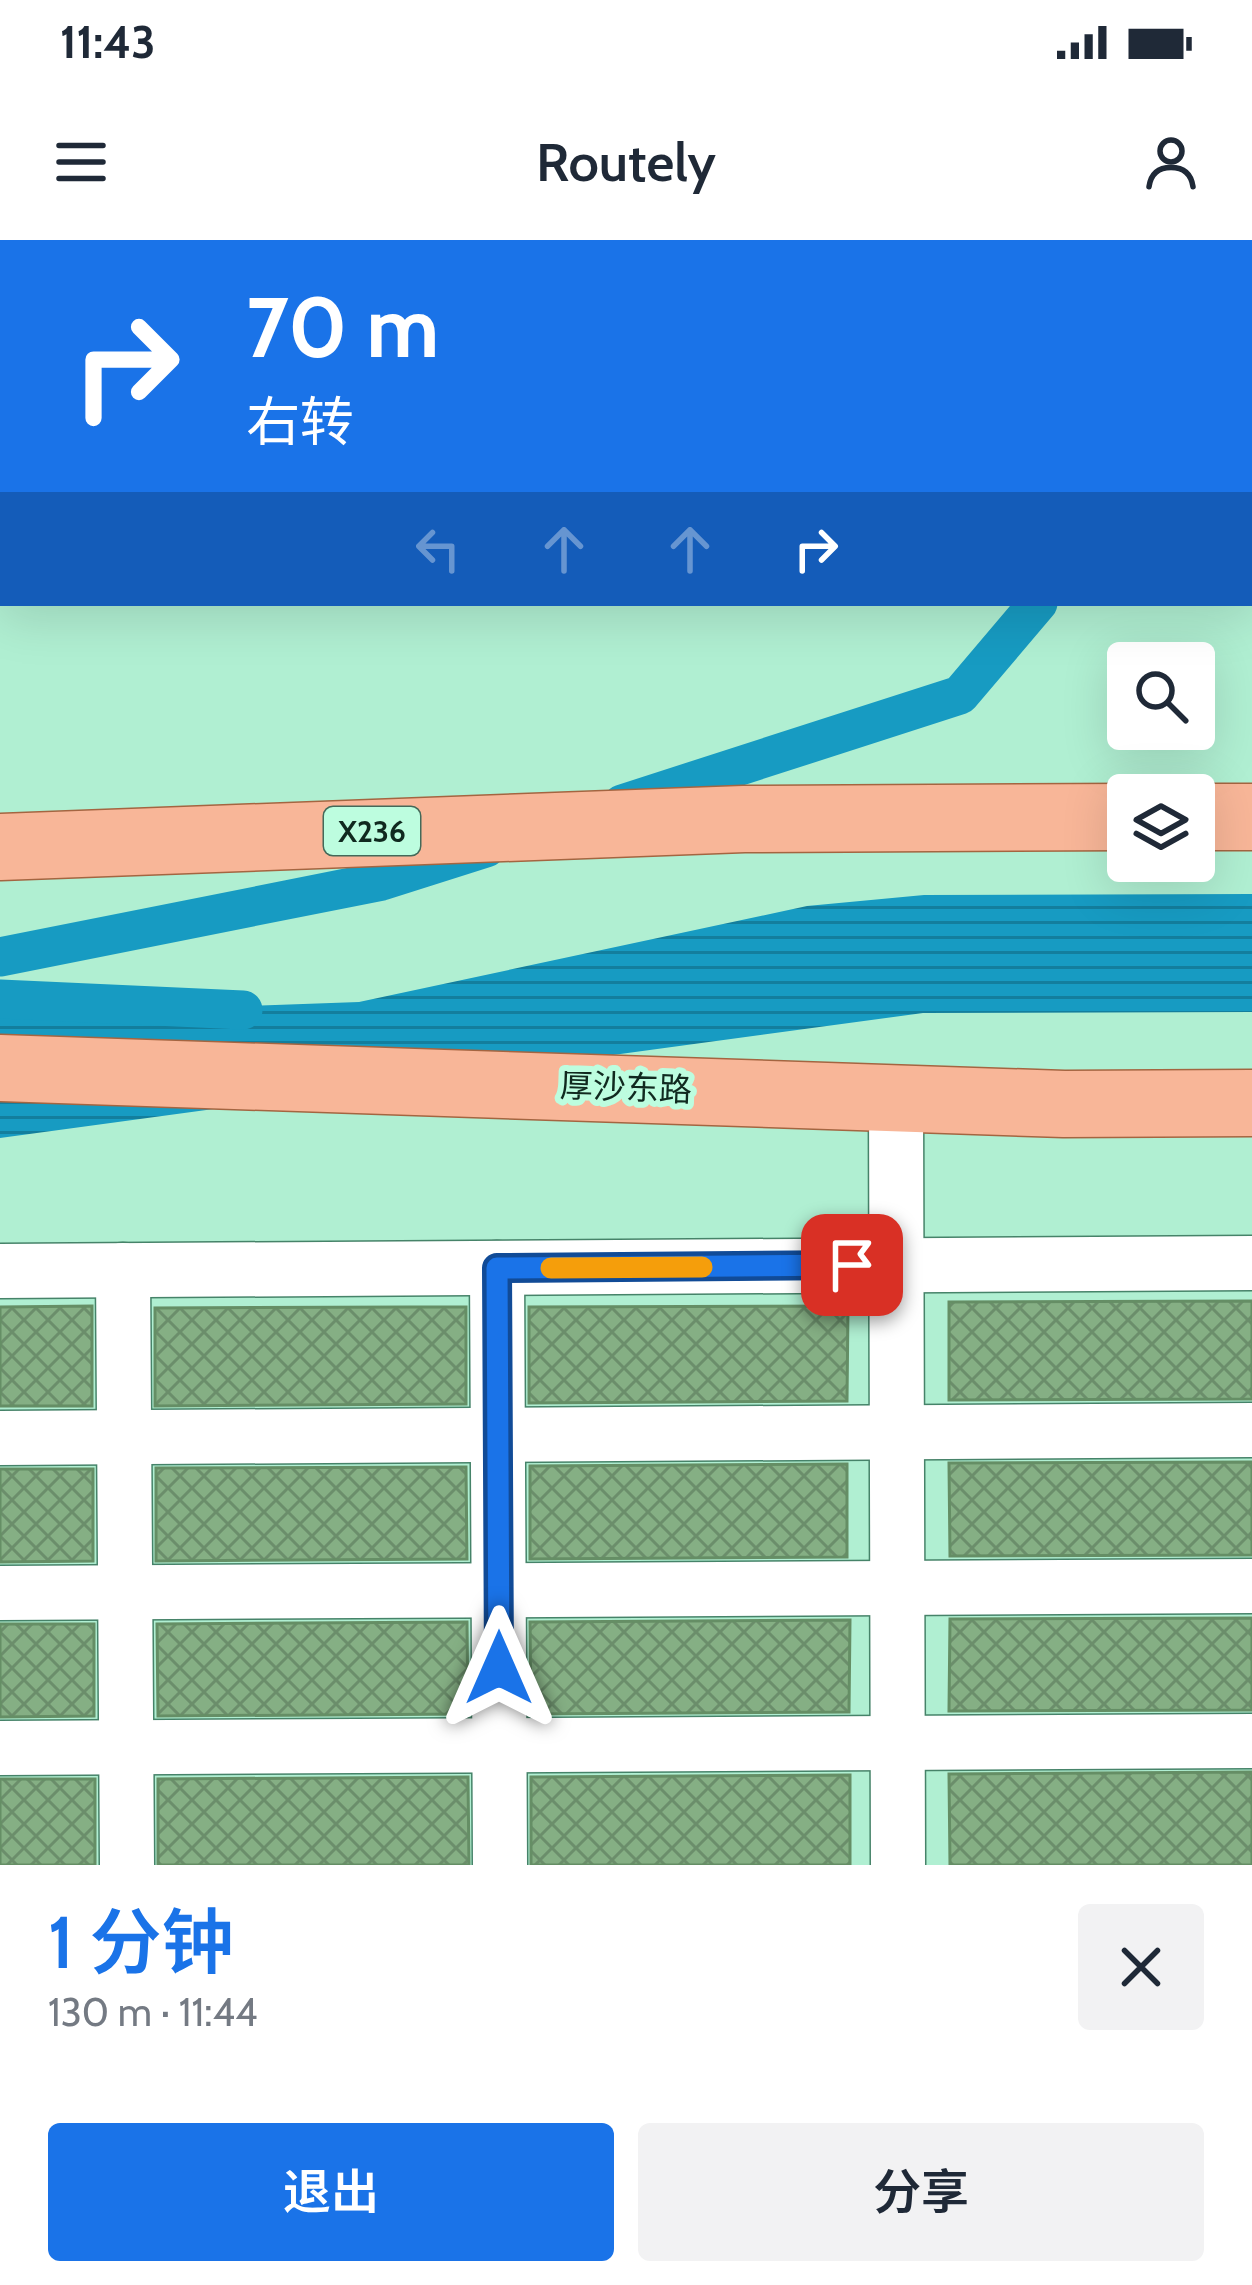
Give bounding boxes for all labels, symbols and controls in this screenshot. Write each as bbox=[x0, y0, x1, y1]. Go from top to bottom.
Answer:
text: 11:43 bbox=[60, 15, 155, 69]
icon: menu bbox=[48, 129, 114, 195]
text: Routely bbox=[536, 129, 716, 195]
icon: person bbox=[1138, 129, 1204, 195]
text: 70 m bbox=[246, 276, 439, 378]
icon: right bbox=[48, 288, 204, 444]
text: 右转 bbox=[246, 389, 354, 455]
icon: left bbox=[405, 516, 471, 582]
icon: ahead bbox=[531, 516, 597, 582]
icon: ahead bbox=[657, 516, 723, 582]
icon: right bbox=[783, 516, 849, 582]
map controls bbox=[1107, 642, 1215, 882]
button: search bbox=[1107, 642, 1215, 750]
button: layers bbox=[1107, 774, 1215, 882]
road number: X236 bbox=[324, 807, 420, 855]
street label: 厚沙东路 bbox=[559, 1065, 693, 1109]
pin bbox=[801, 1214, 903, 1316]
icon: arrive bbox=[819, 1232, 885, 1298]
position arrow bbox=[436, 1605, 562, 1731]
text: 1 分钟 bbox=[48, 1899, 234, 1986]
button: close bbox=[1078, 1904, 1204, 2030]
text: 130 m · 11:44 bbox=[48, 1988, 257, 2036]
button: 退出 bbox=[48, 2123, 614, 2261]
button: 分享 bbox=[638, 2123, 1204, 2261]

